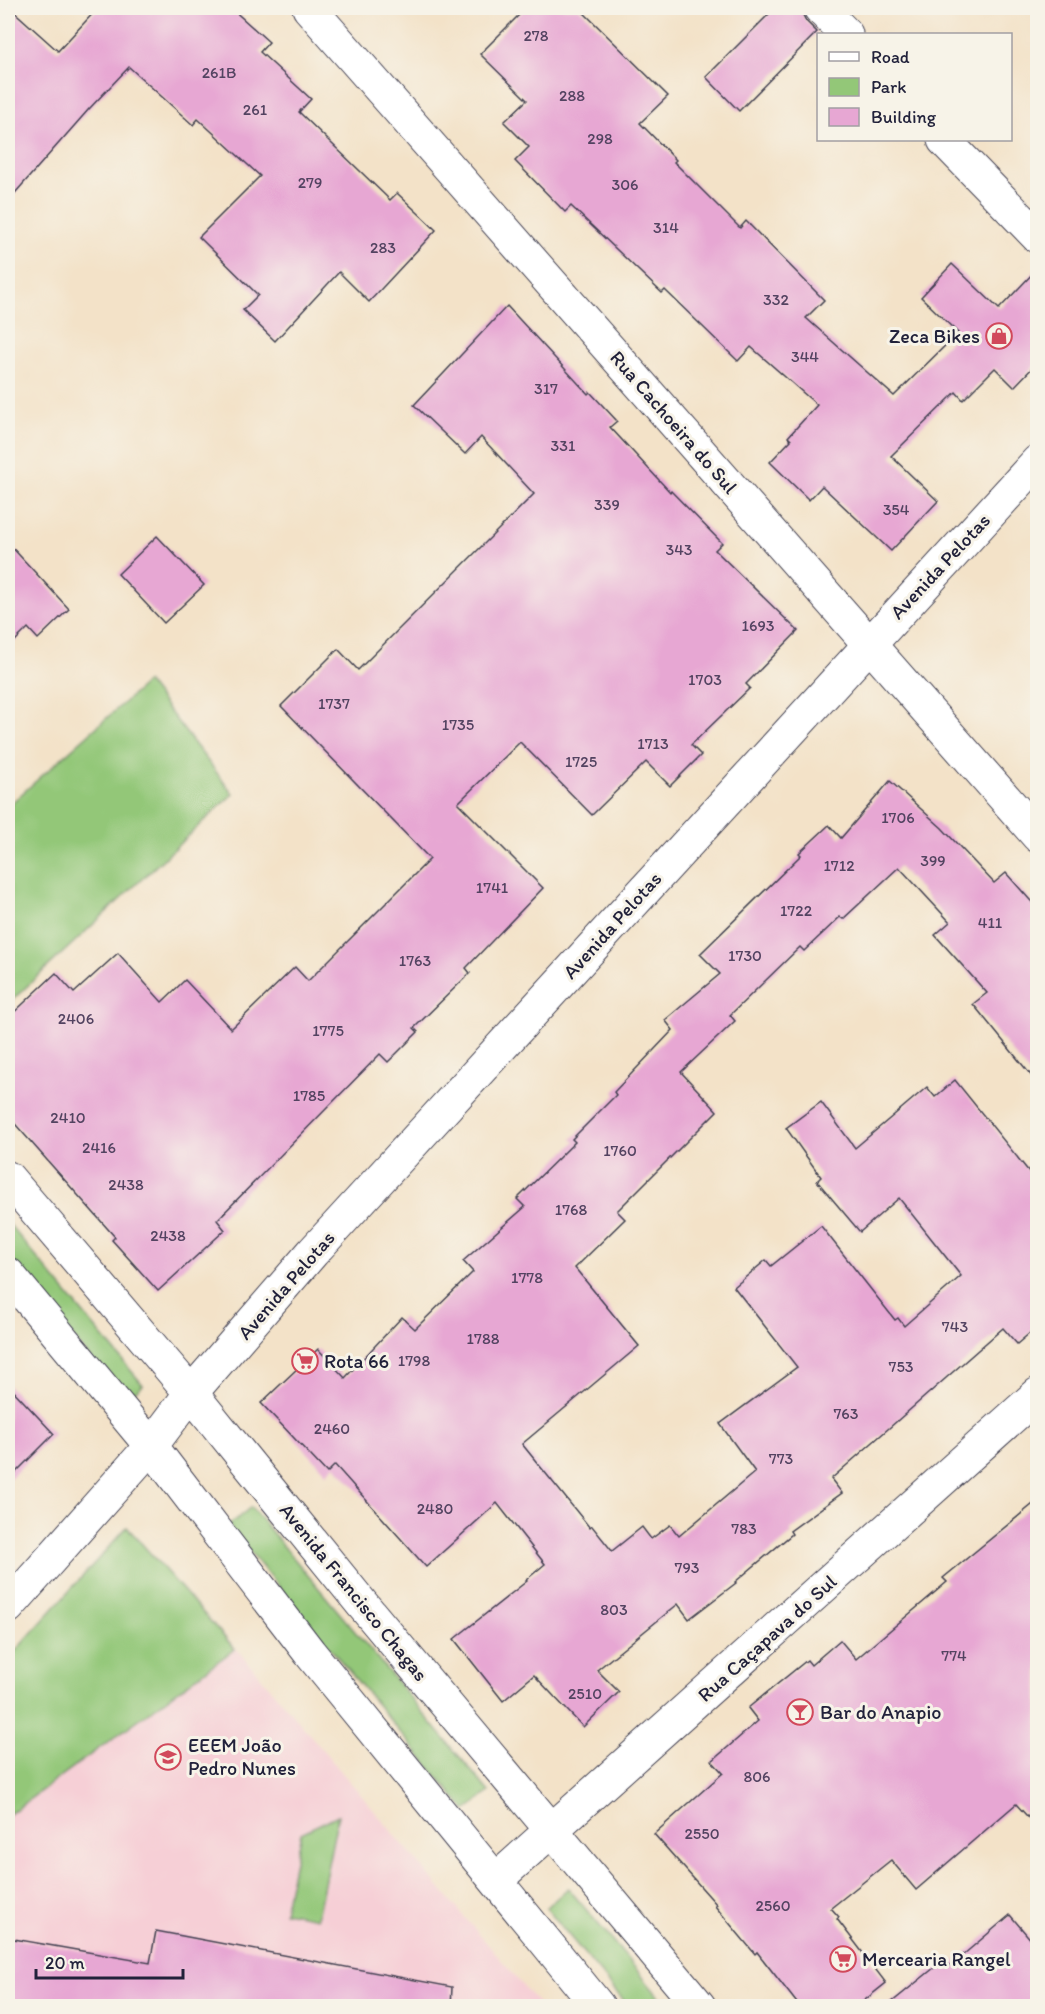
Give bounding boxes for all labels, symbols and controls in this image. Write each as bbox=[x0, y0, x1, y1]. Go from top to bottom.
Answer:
house number: 278 bbox=[523, 26, 549, 45]
legend bbox=[817, 33, 1012, 141]
text: Road bbox=[871, 46, 910, 68]
house number: 261B bbox=[202, 63, 236, 82]
text: Park bbox=[871, 76, 906, 98]
house number: 288 bbox=[559, 86, 585, 105]
house number: 261 bbox=[243, 100, 268, 119]
text: Building bbox=[871, 106, 937, 128]
house number: 298 bbox=[587, 129, 613, 148]
house number: 279 bbox=[298, 173, 322, 192]
house number: 306 bbox=[611, 175, 639, 194]
house number: 314 bbox=[653, 218, 679, 237]
house number: 283 bbox=[370, 238, 396, 257]
house number: 332 bbox=[763, 290, 790, 309]
shop icon: Zeca Bikes bbox=[984, 321, 1014, 351]
place label: Zeca Bikes bbox=[889, 324, 980, 348]
street label: Rua Cachoeira do Sul bbox=[605, 346, 743, 499]
house number: 344 bbox=[791, 347, 819, 366]
house number: 317 bbox=[534, 379, 558, 398]
house number: 331 bbox=[551, 436, 576, 455]
house number: 339 bbox=[594, 495, 620, 514]
house number: 354 bbox=[883, 500, 910, 519]
street label: Avenida Pelotas bbox=[885, 508, 995, 624]
house number: 343 bbox=[665, 540, 693, 559]
house number: 1693 bbox=[742, 616, 775, 635]
house number: 1703 bbox=[688, 670, 722, 689]
house number: 1737 bbox=[318, 694, 350, 713]
house number: 1735 bbox=[442, 715, 474, 734]
house number: 1713 bbox=[637, 734, 669, 753]
house number: 1725 bbox=[565, 752, 597, 771]
house number: 1706 bbox=[881, 808, 915, 827]
house number: 399 bbox=[920, 851, 946, 870]
house number: 1712 bbox=[823, 856, 855, 875]
street label: Avenida Pelotas bbox=[558, 866, 666, 984]
house number: 1741 bbox=[476, 878, 509, 897]
house number: 1722 bbox=[780, 901, 813, 920]
house number: 411 bbox=[978, 913, 1003, 932]
house number: 1730 bbox=[728, 946, 762, 965]
house number: 1763 bbox=[399, 951, 432, 970]
house number: 2406 bbox=[58, 1009, 94, 1028]
house number: 1775 bbox=[312, 1021, 344, 1040]
house number: 1785 bbox=[293, 1086, 325, 1105]
house number: 2410 bbox=[50, 1108, 86, 1127]
house number: 2416 bbox=[82, 1138, 116, 1157]
house number: 1760 bbox=[603, 1141, 637, 1160]
house number: 2438 bbox=[108, 1175, 144, 1194]
house number: 1768 bbox=[555, 1200, 588, 1219]
house number: 2438 bbox=[150, 1226, 186, 1245]
street label: Avenida Pelotas bbox=[232, 1226, 340, 1344]
house number: 1778 bbox=[511, 1268, 543, 1287]
house number: 743 bbox=[942, 1317, 968, 1336]
house number: 1788 bbox=[467, 1329, 500, 1348]
supermarket icon: Rota 66 bbox=[290, 1346, 320, 1376]
place label: Rota 66 bbox=[324, 1349, 389, 1373]
house number: 1798 bbox=[398, 1351, 430, 1370]
house number: 753 bbox=[888, 1357, 914, 1376]
house number: 763 bbox=[833, 1404, 859, 1423]
house number: 2460 bbox=[314, 1419, 350, 1438]
house number: 773 bbox=[769, 1449, 794, 1468]
street label: Avenida Francisco Chagas bbox=[275, 1498, 433, 1686]
house number: 2480 bbox=[417, 1499, 453, 1518]
house number: 783 bbox=[731, 1519, 757, 1538]
house number: 793 bbox=[674, 1558, 700, 1577]
street label: Rua Caçapava do Sul bbox=[693, 1569, 842, 1707]
house number: 803 bbox=[600, 1600, 628, 1619]
house number: 774 bbox=[941, 1646, 967, 1665]
house number: 2510 bbox=[568, 1684, 602, 1703]
bar icon: Bar do Anapio bbox=[785, 1697, 815, 1727]
place label: Bar do Anapio bbox=[820, 1700, 942, 1724]
place label: EEEM João Pedro Nunes bbox=[188, 1733, 296, 1780]
school or university icon: EEEM João Pedro Nunes bbox=[153, 1742, 183, 1772]
house number: 806 bbox=[743, 1767, 771, 1786]
house number: 2550 bbox=[684, 1824, 720, 1843]
house number: 2560 bbox=[755, 1896, 791, 1915]
scale bar bbox=[36, 1942, 183, 1980]
supermarket icon: Mercearia Rangel bbox=[828, 1944, 858, 1974]
place label: Mercearia Rangel bbox=[862, 1947, 1011, 1971]
text: 20 m bbox=[45, 1952, 85, 1974]

